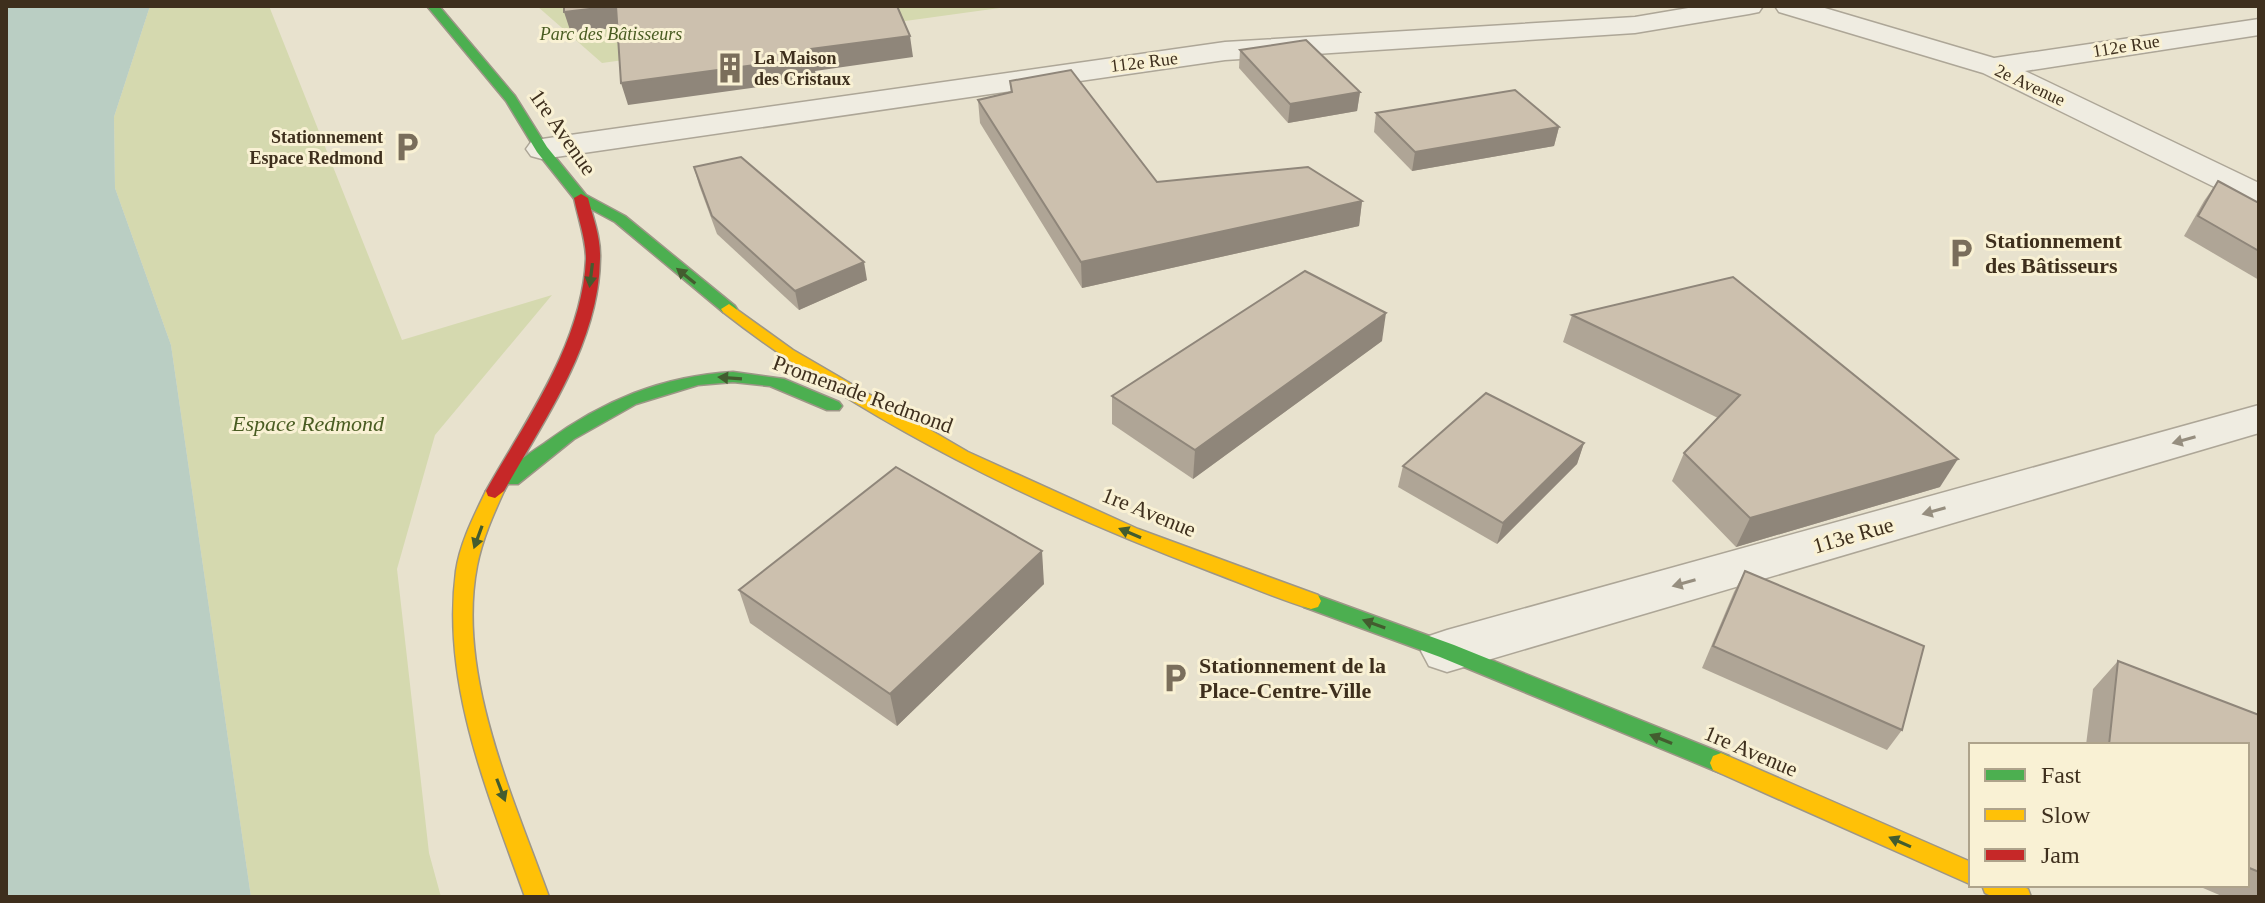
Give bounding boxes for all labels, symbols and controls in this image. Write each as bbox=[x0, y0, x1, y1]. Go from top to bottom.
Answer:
park label: Parc des Bâtisseurs bbox=[539, 24, 682, 44]
street label: 112e Rue bbox=[2091, 31, 2161, 61]
place label: La Maison des Cristaux bbox=[754, 48, 851, 89]
street label: 112e Rue bbox=[1109, 48, 1179, 76]
building icon: La Maison des Cristaux bbox=[713, 51, 747, 85]
street label: 2e Avenue bbox=[1992, 60, 2068, 110]
street label: 1re Avenue bbox=[524, 84, 602, 180]
place label: Stationnement Espace Redmond bbox=[249, 127, 383, 168]
parking icon: Stationnement Espace Redmond bbox=[390, 130, 424, 164]
place label: Stationnement des Bâtisseurs bbox=[1985, 228, 2123, 278]
parking icon: Stationnement des Bâtisseurs bbox=[1944, 236, 1978, 270]
one-way arrow bbox=[584, 263, 597, 288]
one-way arrow bbox=[676, 268, 696, 284]
street label: Promenade Redmond bbox=[769, 350, 957, 438]
one-way arrow bbox=[717, 371, 742, 384]
park label: Espace Redmond bbox=[231, 411, 385, 436]
one-way arrow bbox=[2172, 434, 2196, 447]
street label: 1re Avenue bbox=[1098, 482, 1200, 542]
one-way arrow bbox=[1921, 506, 1946, 518]
street label: 113e Rue bbox=[1810, 512, 1896, 558]
one-way arrow bbox=[471, 526, 483, 550]
one-way arrow bbox=[1119, 526, 1142, 539]
one-way arrow bbox=[1672, 577, 1696, 590]
one-way arrow bbox=[1362, 617, 1386, 629]
place label: Stationnement de la Place-Centre-Ville bbox=[1199, 653, 1386, 703]
parking icon: Stationnement de la Place-Centre-Ville bbox=[1158, 661, 1192, 695]
street label: 1re Avenue bbox=[1700, 720, 1802, 782]
one-way arrow bbox=[1649, 732, 1673, 745]
legend bbox=[1969, 743, 2249, 887]
text: Fast bbox=[2041, 762, 2081, 788]
one-way arrow bbox=[495, 778, 508, 802]
text: Slow bbox=[2041, 802, 2091, 828]
one-way arrow bbox=[1888, 836, 1912, 849]
text: Jam bbox=[2041, 842, 2080, 868]

